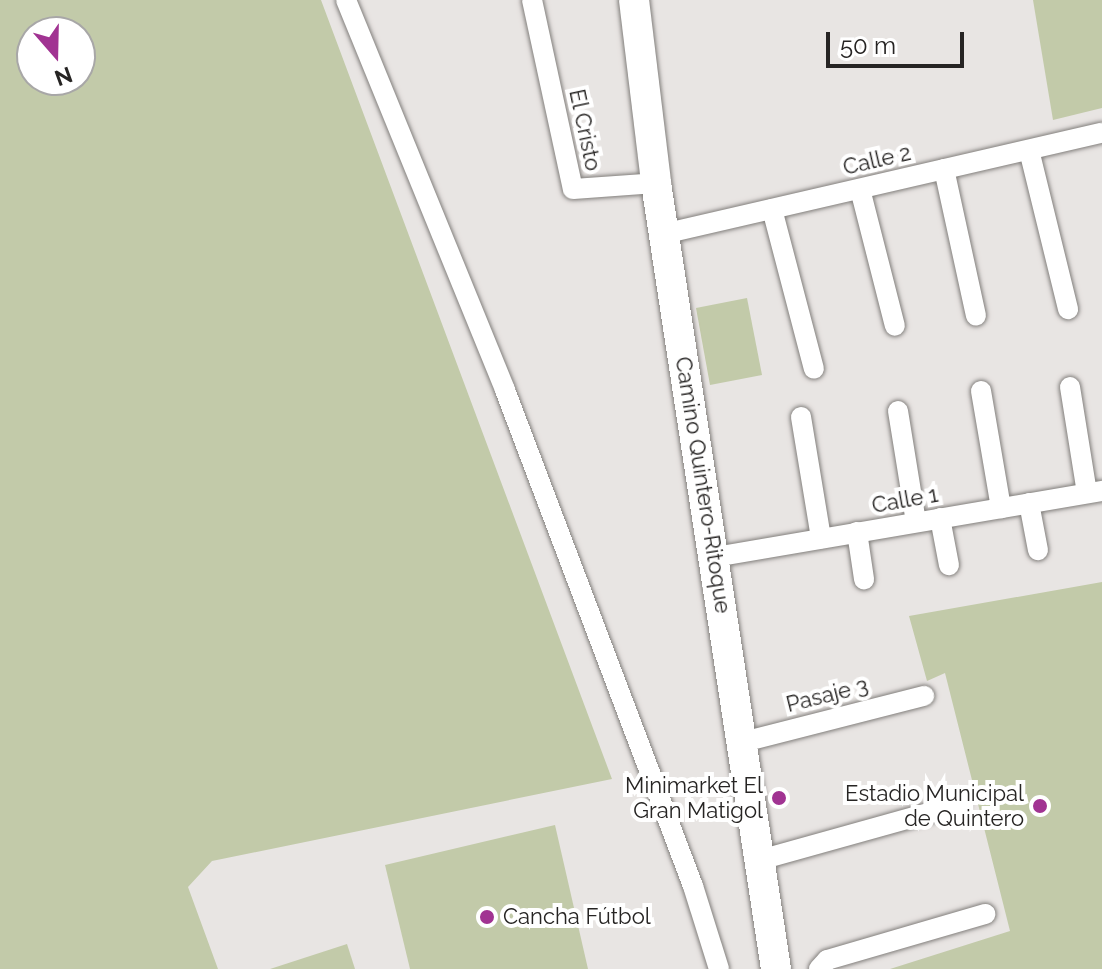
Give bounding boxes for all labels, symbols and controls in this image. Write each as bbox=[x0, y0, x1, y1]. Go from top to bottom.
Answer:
north arrow bbox=[16, 16, 96, 96]
scale bar bbox=[830, 16, 968, 66]
text: 50 m bbox=[840, 31, 896, 60]
text: N bbox=[51, 62, 76, 92]
street label: El Cristo bbox=[563, 86, 607, 174]
street label: Calle 2 bbox=[840, 139, 914, 181]
street label: Camino Quintero-Ritoque bbox=[670, 355, 736, 615]
street label: Calle 1 bbox=[870, 481, 940, 519]
street label: Pasaje 3 bbox=[783, 672, 871, 718]
place label: Minimarket El Gran Matigol bbox=[625, 772, 763, 824]
place label: Estadio Municipal de Quintero bbox=[845, 780, 1024, 832]
marker: Minimarket El Gran Matigol bbox=[770, 789, 788, 807]
marker: Estadio Municipal de Quintero bbox=[1031, 797, 1049, 815]
place label: Cancha Fútbol bbox=[503, 904, 651, 930]
marker: Cancha Fútbol bbox=[478, 908, 496, 926]

